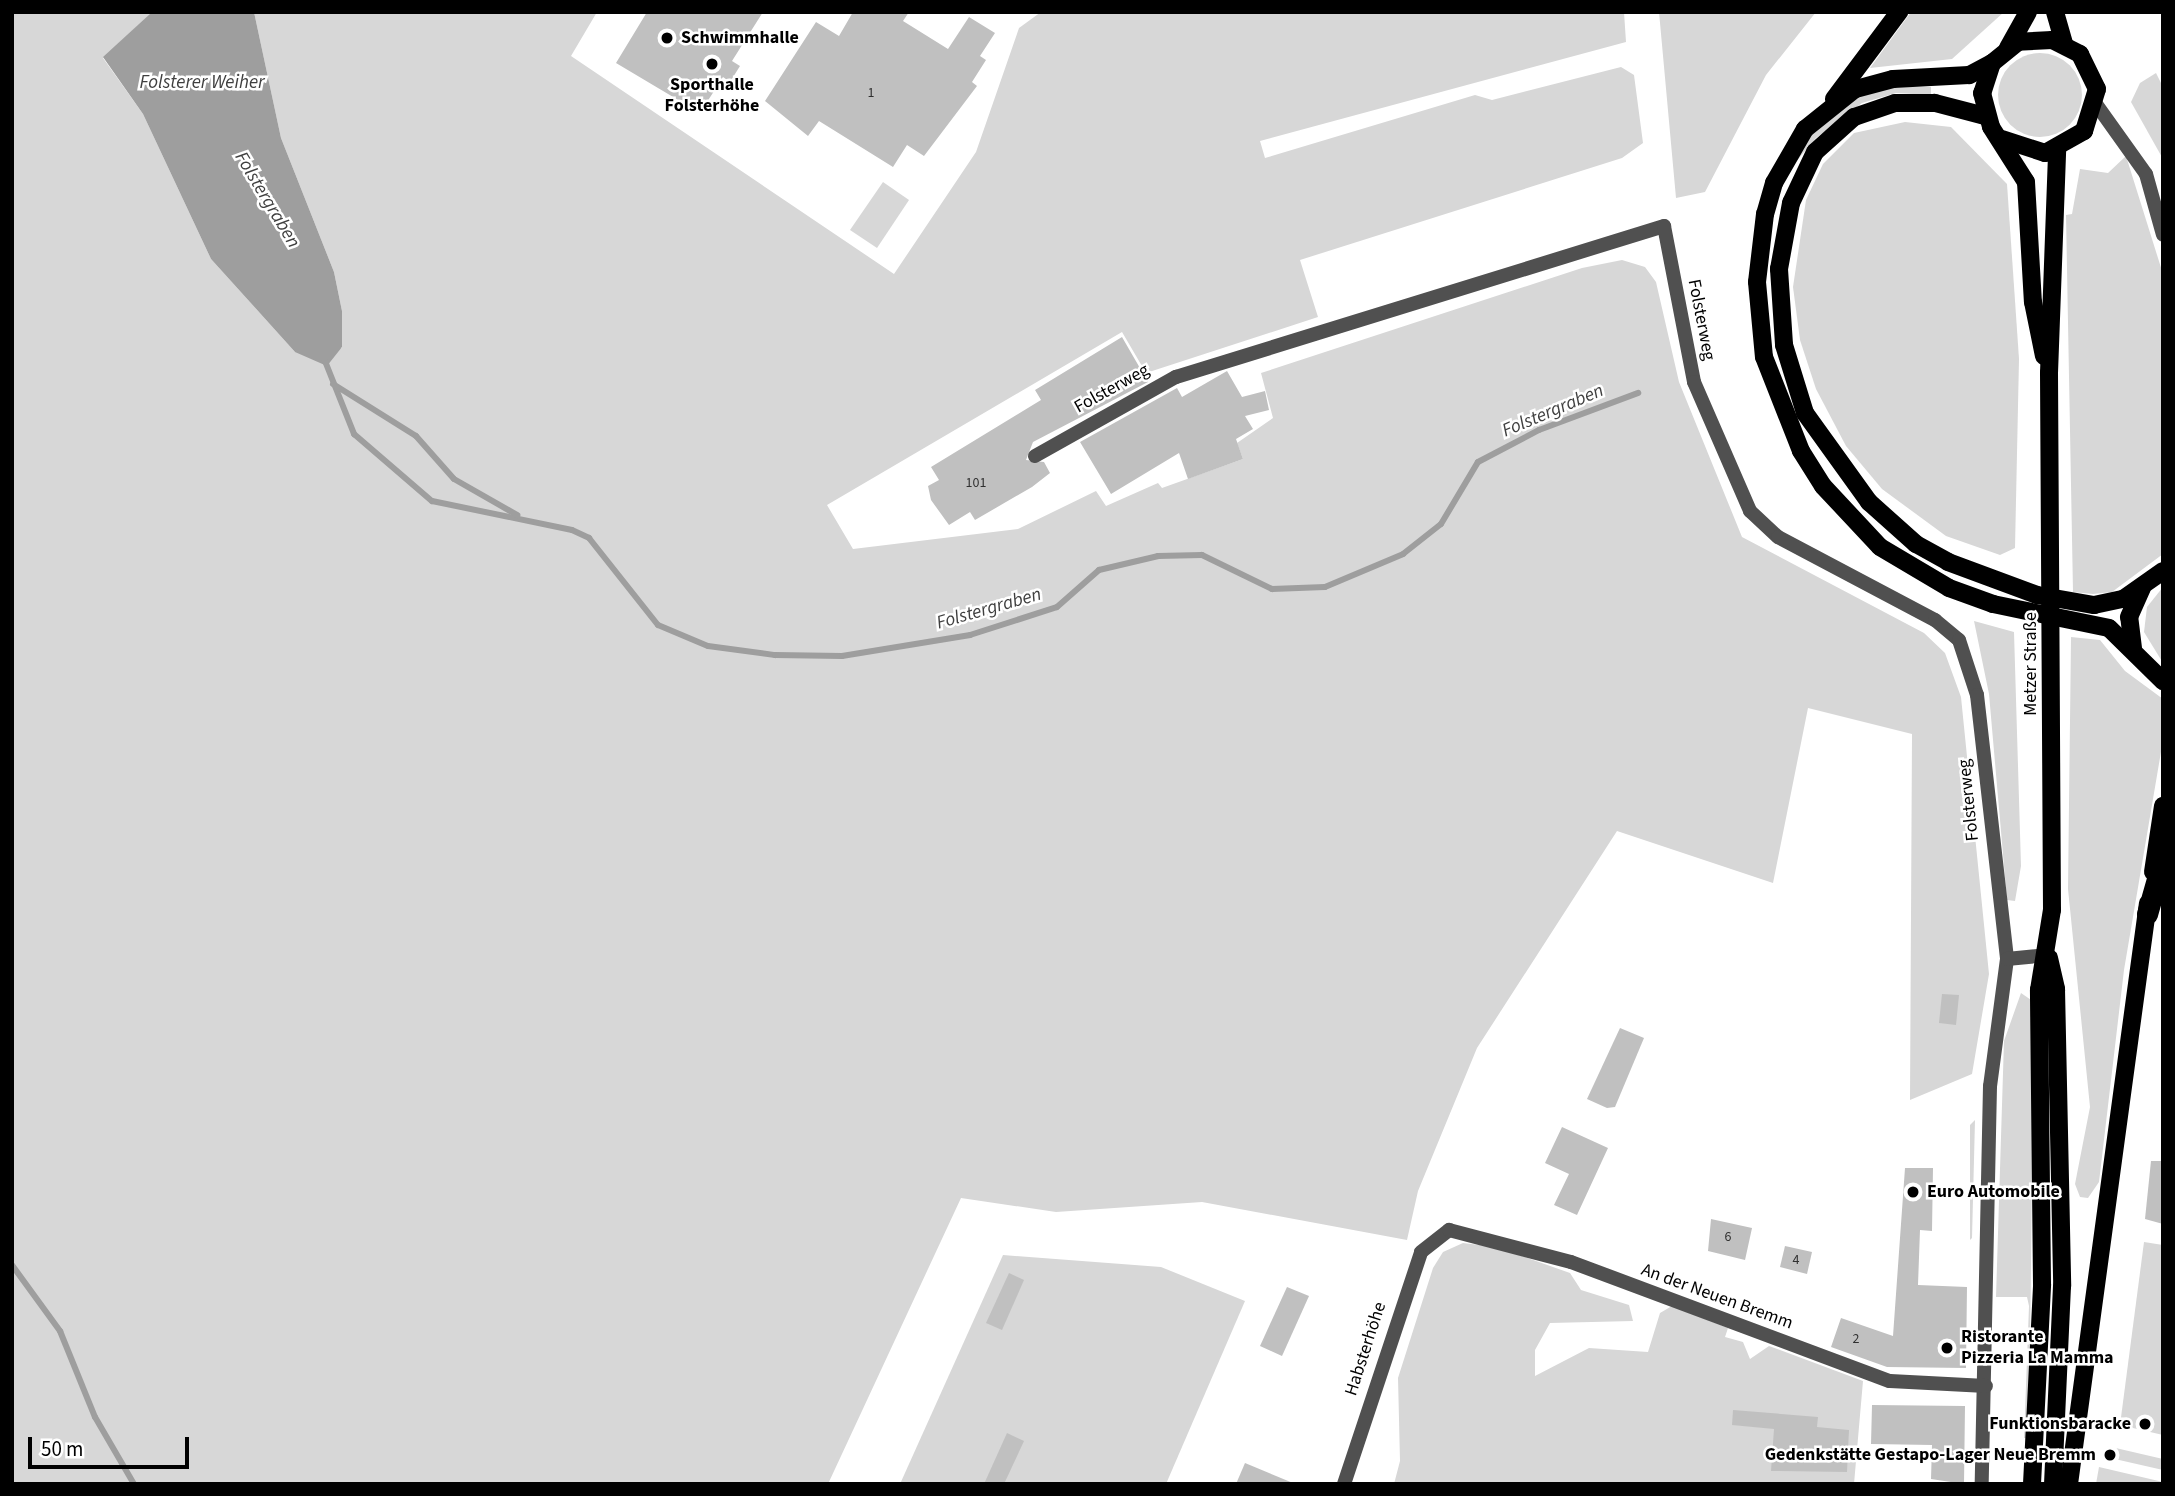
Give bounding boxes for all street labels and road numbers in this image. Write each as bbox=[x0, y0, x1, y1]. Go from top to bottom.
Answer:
street label: Folsterweg bbox=[1683, 278, 1719, 362]
street label: Folsterweg bbox=[1071, 360, 1153, 418]
street label: Metzer Straße bbox=[2020, 612, 2042, 716]
street label: Folsterweg bbox=[1954, 758, 1984, 842]
street label: An der Neuen Bremm bbox=[1638, 1259, 1796, 1335]
street label: Habsterhöhe bbox=[1341, 1299, 1391, 1399]

